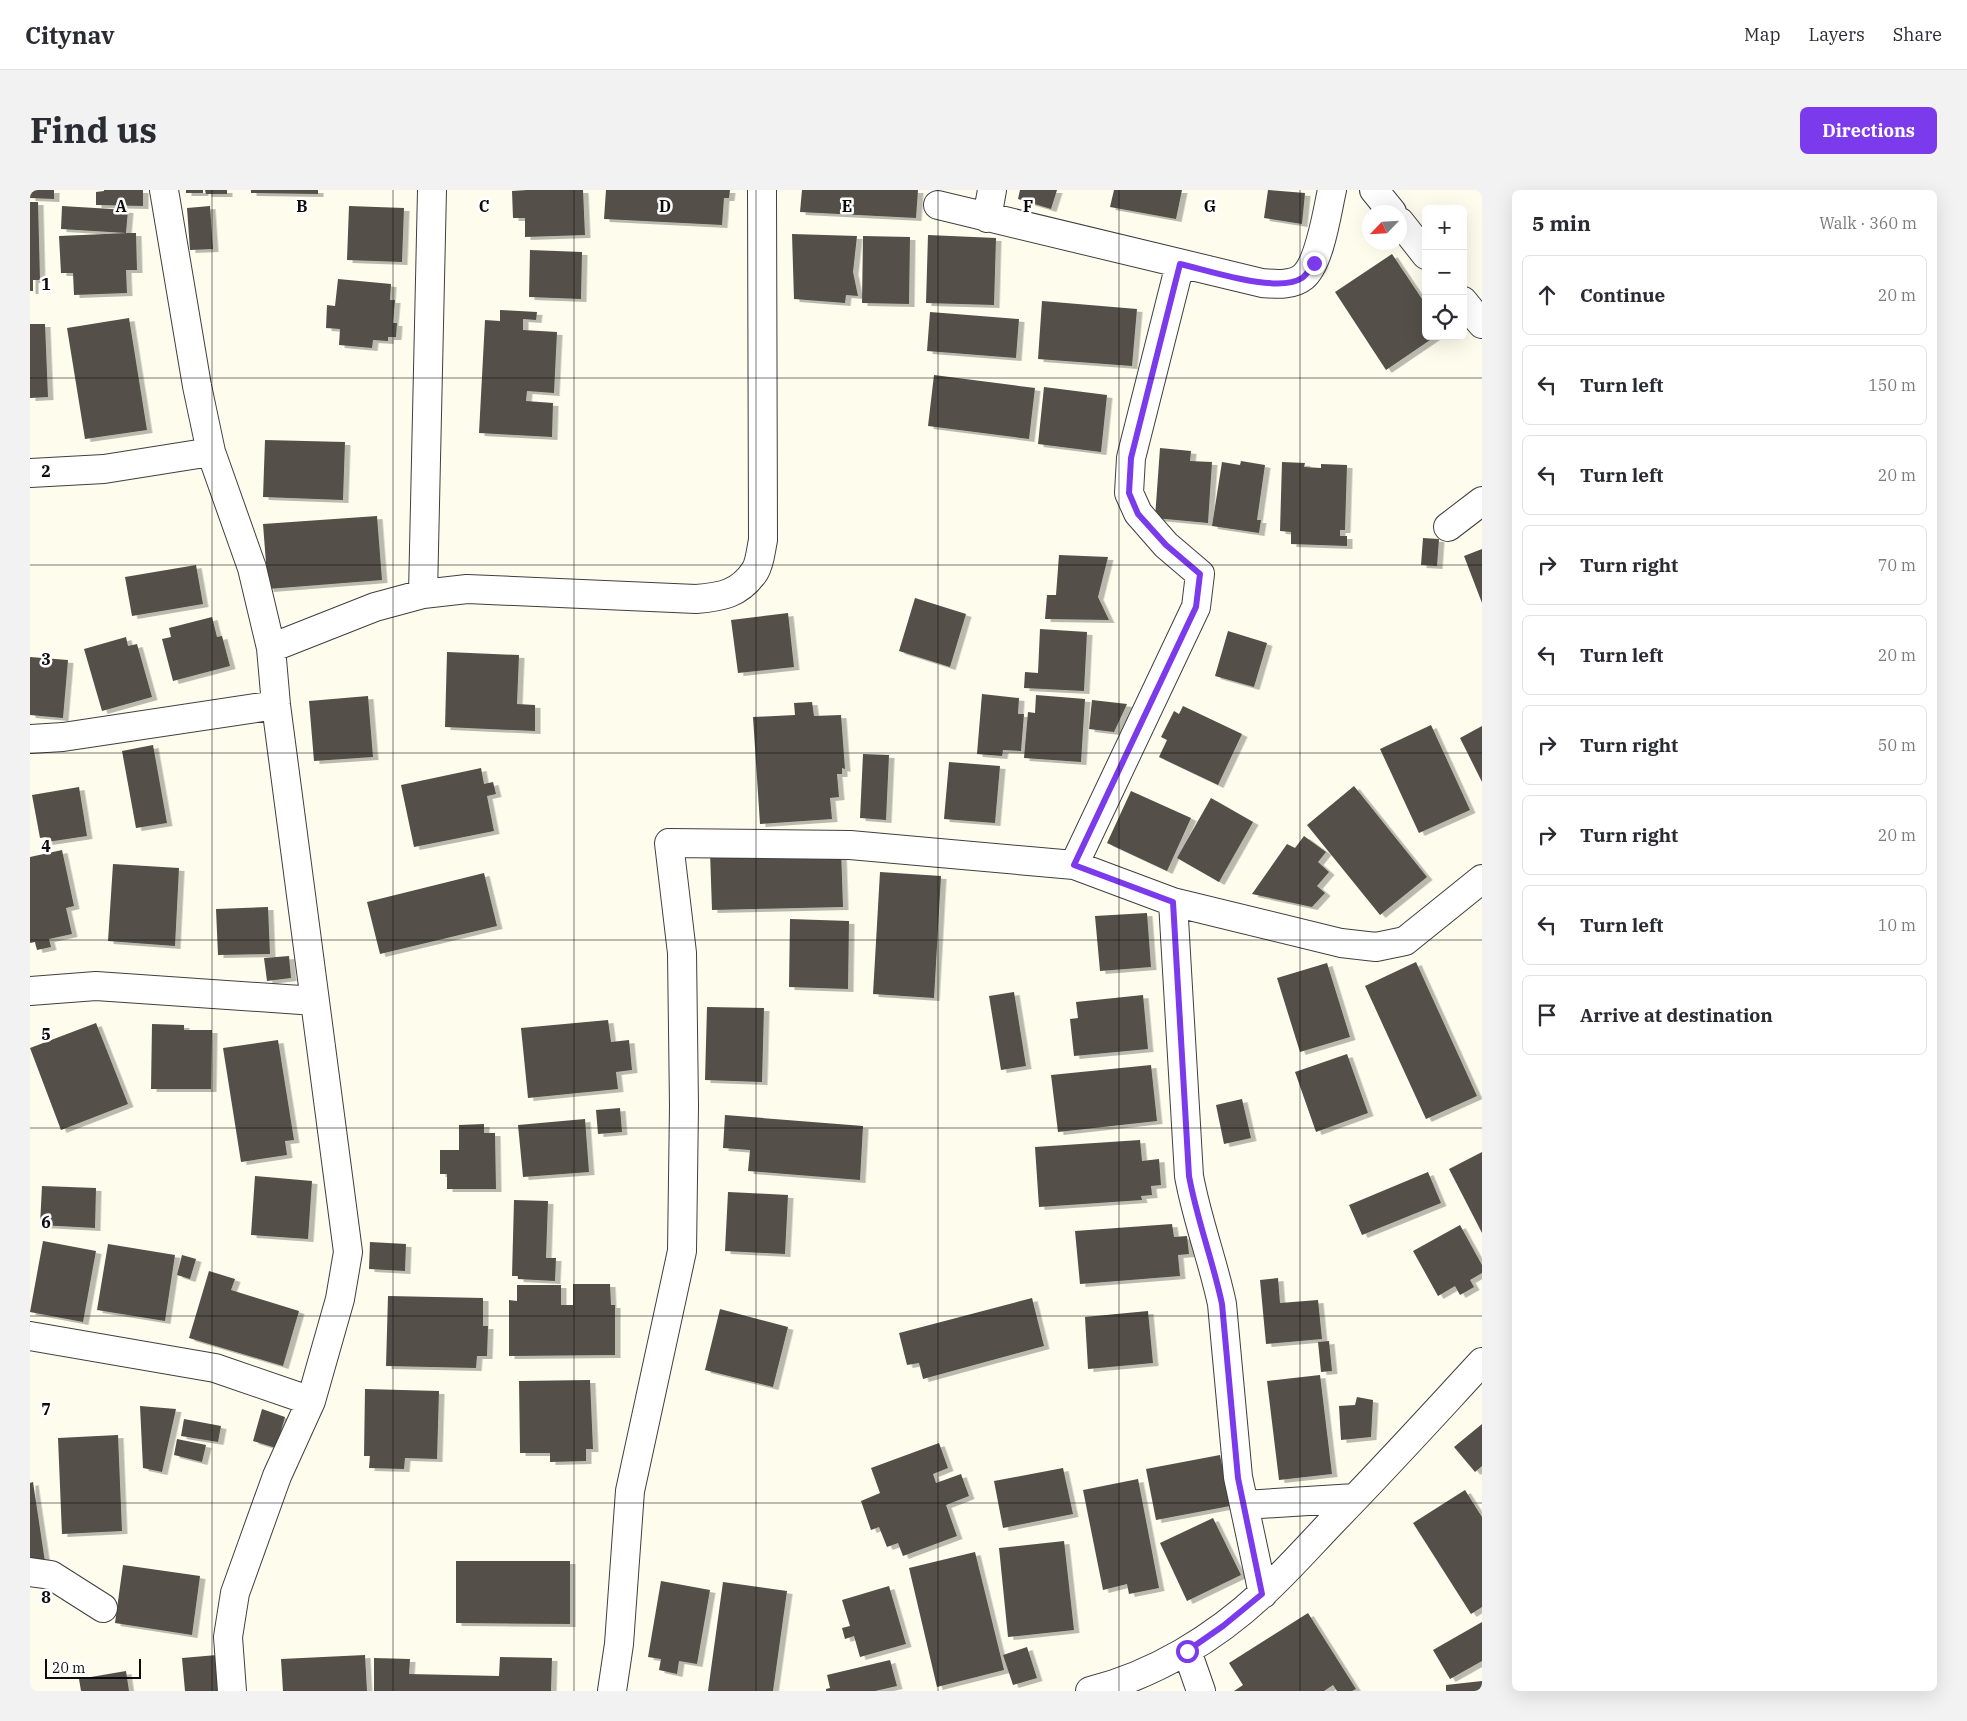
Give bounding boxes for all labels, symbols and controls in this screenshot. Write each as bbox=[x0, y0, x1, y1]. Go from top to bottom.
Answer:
text: Citynav bbox=[25, 19, 114, 51]
text: Map bbox=[1744, 23, 1781, 46]
text: Layers bbox=[1809, 23, 1865, 46]
text: Share bbox=[1893, 23, 1942, 46]
text: Find us bbox=[30, 107, 157, 153]
button: Directions bbox=[1800, 107, 1937, 154]
text: A bbox=[115, 196, 127, 216]
text: B bbox=[296, 196, 308, 216]
text: C bbox=[479, 196, 489, 216]
text: D bbox=[659, 196, 671, 216]
text: E bbox=[842, 196, 852, 216]
text: F bbox=[1023, 196, 1033, 216]
text: G bbox=[1204, 196, 1216, 216]
north arrow bbox=[1362, 205, 1407, 250]
map controls bbox=[1422, 205, 1467, 340]
button: + bbox=[1422, 205, 1467, 250]
text: 5 min bbox=[1532, 209, 1591, 237]
text: Walk · 360 m bbox=[1819, 213, 1917, 233]
button: − bbox=[1422, 250, 1467, 295]
route end bbox=[1303, 252, 1326, 275]
text: 1 bbox=[41, 274, 51, 294]
icon: ahead bbox=[1533, 281, 1561, 309]
text: Continue bbox=[1580, 283, 1665, 307]
text: 20 m bbox=[1878, 285, 1916, 305]
button: locate bbox=[1422, 295, 1467, 340]
icon: left bbox=[1533, 371, 1561, 399]
text: Turn left bbox=[1580, 373, 1663, 397]
text: 150 m bbox=[1868, 375, 1916, 395]
text: 2 bbox=[41, 461, 51, 481]
icon: left bbox=[1533, 461, 1561, 489]
text: Turn left bbox=[1580, 463, 1663, 487]
text: 20 m bbox=[1878, 465, 1916, 485]
icon: right bbox=[1533, 551, 1561, 579]
text: Turn right bbox=[1580, 553, 1678, 577]
text: 70 m bbox=[1878, 555, 1916, 575]
icon: left bbox=[1533, 641, 1561, 669]
text: Turn left bbox=[1580, 643, 1663, 667]
text: 20 m bbox=[1878, 645, 1916, 665]
text: 3 bbox=[41, 649, 51, 669]
icon: right bbox=[1533, 731, 1561, 759]
text: Turn right bbox=[1580, 733, 1678, 757]
text: 50 m bbox=[1878, 735, 1916, 755]
icon: right bbox=[1533, 821, 1561, 849]
text: Turn right bbox=[1580, 823, 1678, 847]
text: 20 m bbox=[1878, 825, 1916, 845]
text: 4 bbox=[41, 836, 51, 856]
icon: left bbox=[1533, 911, 1561, 939]
text: Turn left bbox=[1580, 913, 1663, 937]
text: 10 m bbox=[1878, 915, 1916, 935]
icon: arrive bbox=[1533, 1001, 1561, 1029]
text: Arrive at destination bbox=[1580, 1003, 1773, 1027]
text: 5 bbox=[41, 1024, 51, 1044]
text: 6 bbox=[41, 1212, 51, 1232]
text: 7 bbox=[41, 1399, 51, 1419]
text: 8 bbox=[41, 1587, 51, 1607]
route start bbox=[1176, 1640, 1199, 1663]
scale bar bbox=[45, 1656, 141, 1679]
text: 20 m bbox=[52, 1659, 85, 1677]

